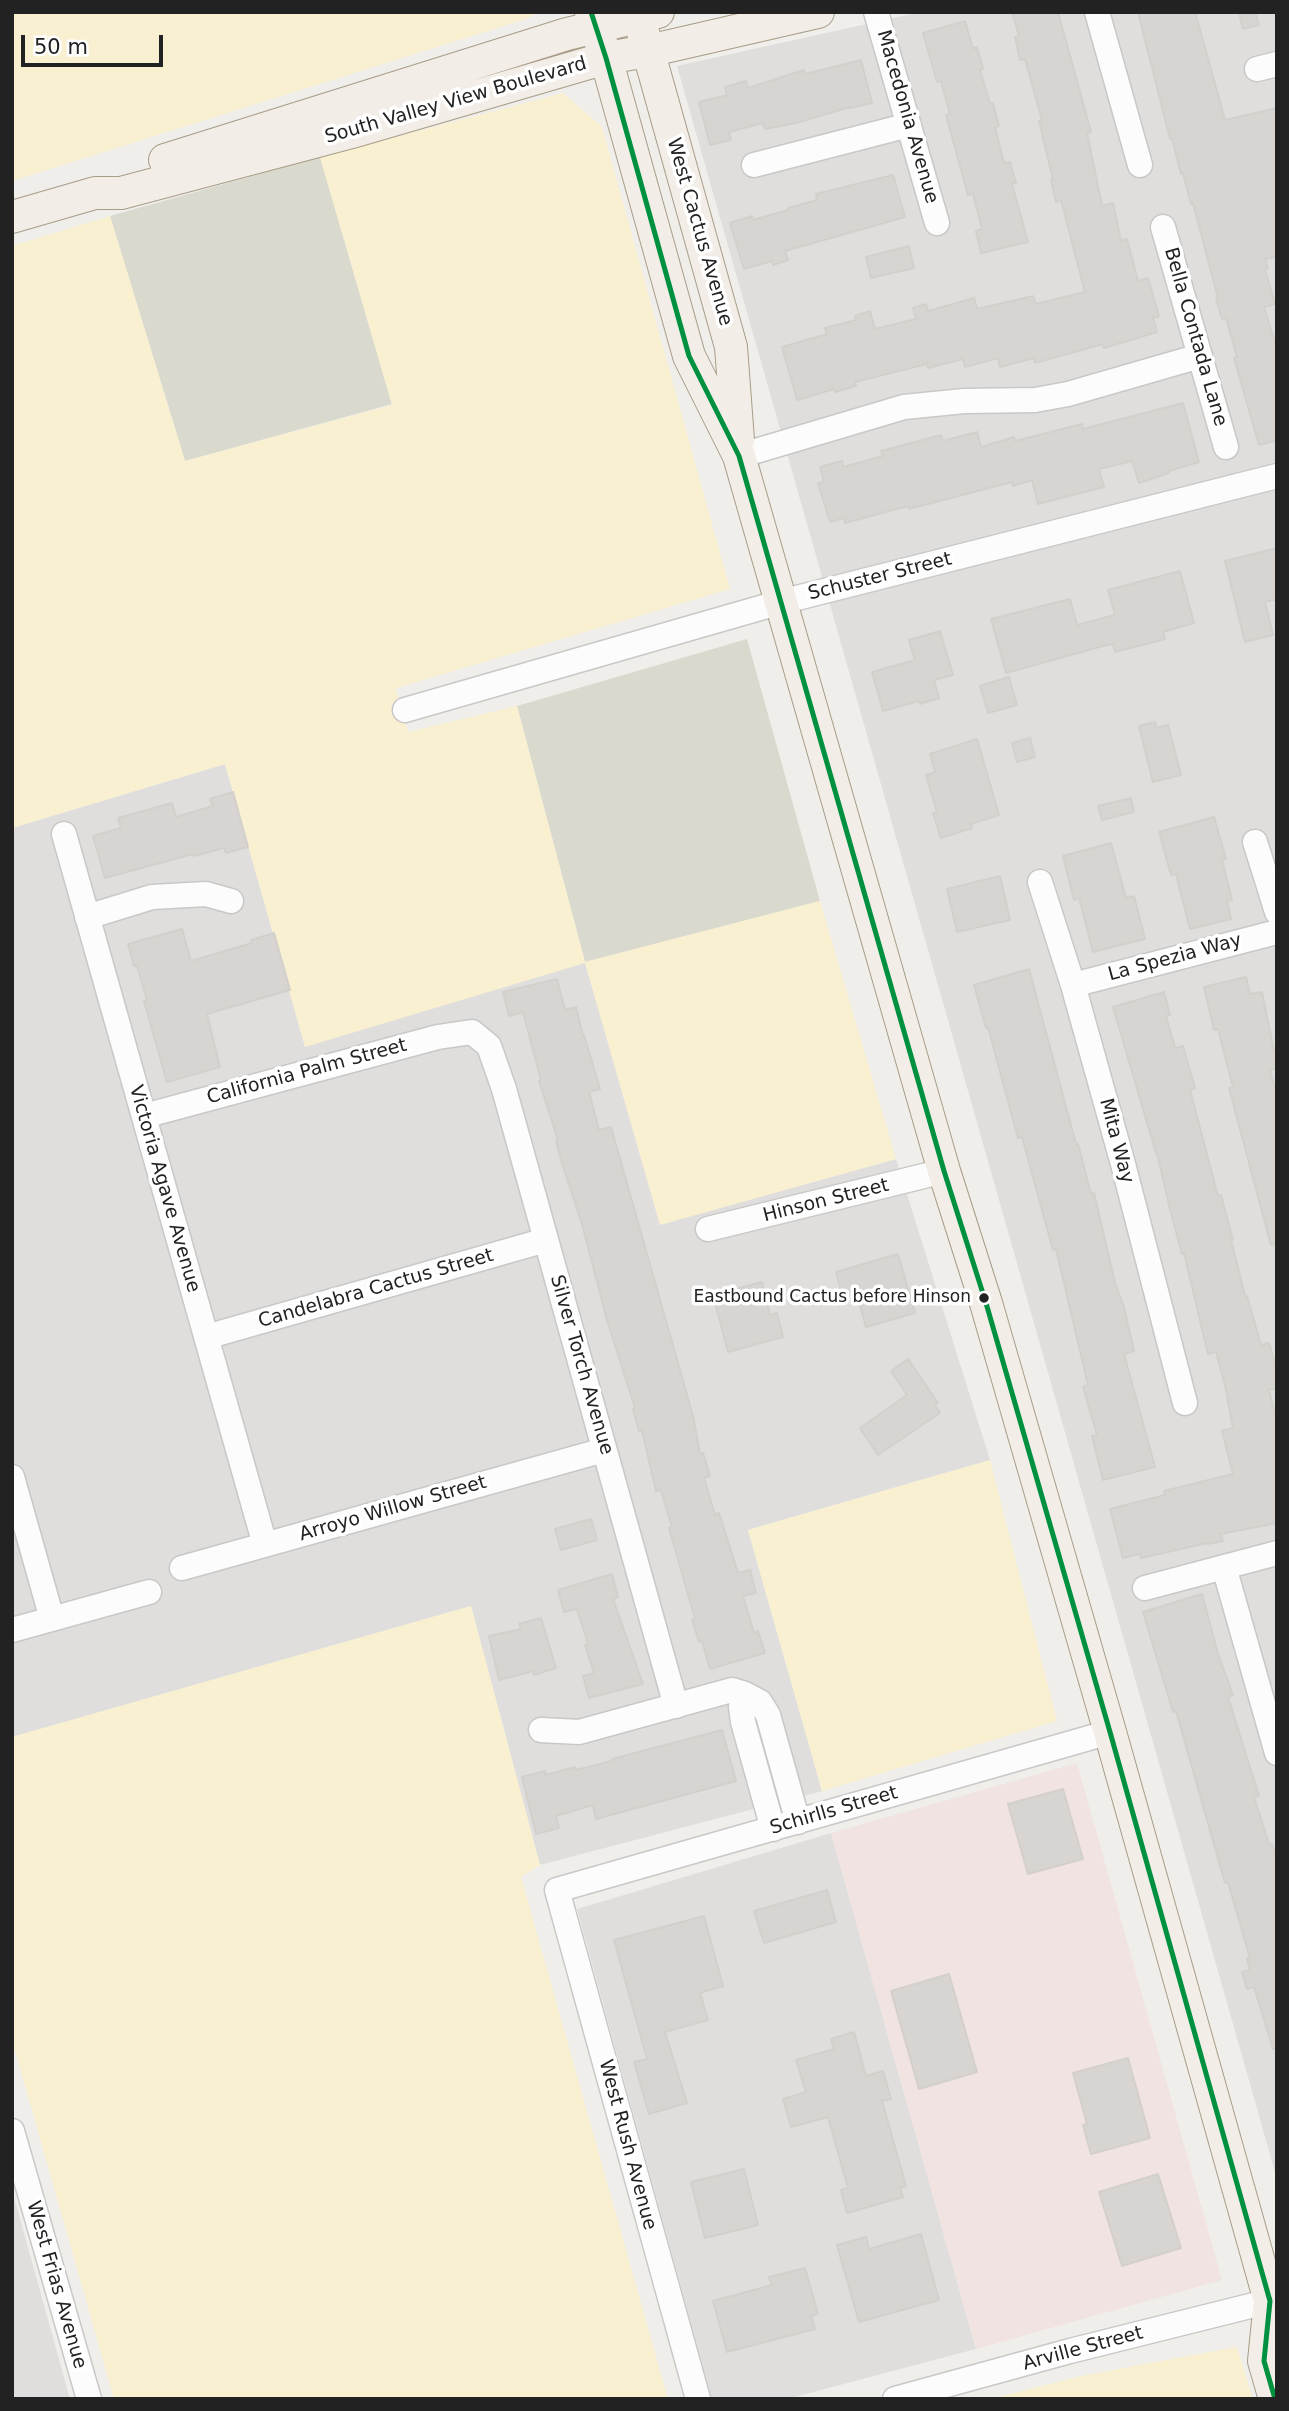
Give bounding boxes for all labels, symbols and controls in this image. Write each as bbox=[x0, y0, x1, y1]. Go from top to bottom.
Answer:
scale bar bbox=[24, 21, 166, 65]
street label: Macedonia Avenue bbox=[871, 28, 943, 206]
text: 50 m bbox=[34, 35, 88, 59]
street label: South Valley View Boulevard bbox=[323, 53, 589, 149]
street label: West Cactus Avenue bbox=[661, 136, 737, 328]
street label: Bella Contada Lane bbox=[1159, 245, 1231, 429]
street label: Schuster Street bbox=[806, 548, 954, 606]
street label: La Spezia Way bbox=[1106, 929, 1244, 987]
street label: California Palm Street bbox=[205, 1034, 409, 1110]
street label: Victoria Agave Avenue bbox=[123, 1083, 205, 1295]
street label: Mita Way bbox=[1094, 1096, 1138, 1186]
street label: Hinson Street bbox=[761, 1174, 891, 1228]
street label: Candelabra Cactus Street bbox=[256, 1244, 496, 1334]
street label: Silver Torch Avenue bbox=[544, 1272, 618, 1458]
place label: Eastbound Cactus before Hinson bbox=[694, 1288, 971, 1308]
marker: Eastbound Cactus before Hinson bbox=[977, 1291, 991, 1305]
street label: Arroyo Willow Street bbox=[297, 1471, 489, 1547]
street label: Schirlls Street bbox=[767, 1782, 901, 1840]
street label: West Rush Avenue bbox=[593, 2057, 661, 2233]
street label: West Frias Avenue bbox=[21, 2198, 91, 2372]
street label: Arville Street bbox=[1020, 2322, 1146, 2376]

